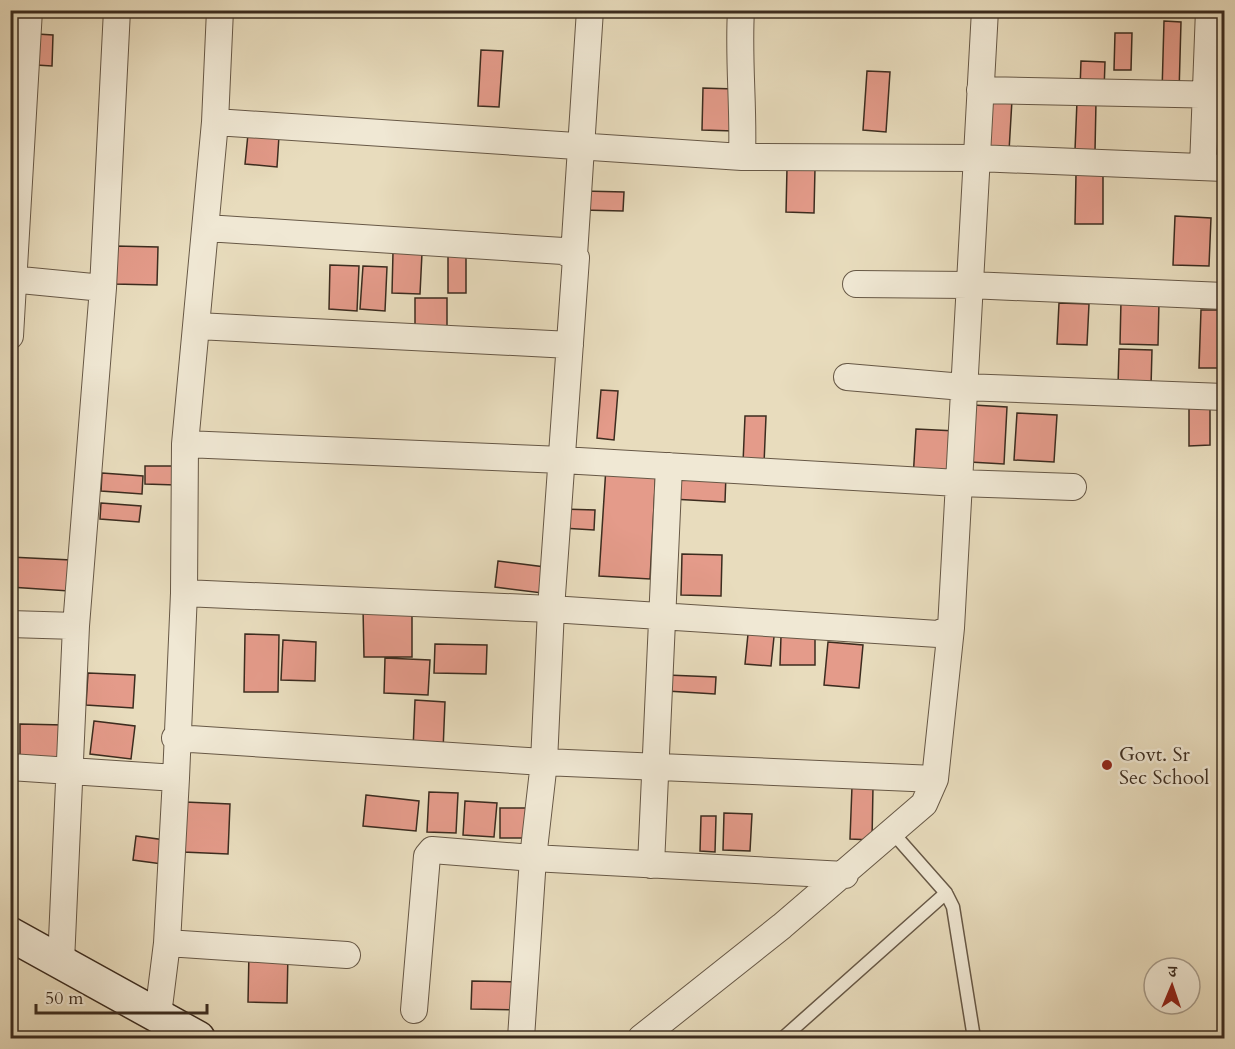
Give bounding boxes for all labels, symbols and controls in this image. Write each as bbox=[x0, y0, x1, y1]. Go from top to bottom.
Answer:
place label: Govt. Sr Sec School bbox=[1119, 741, 1209, 791]
marker: Govt. Sr Sec School bbox=[1100, 758, 1114, 772]
north arrow bbox=[1142, 956, 1202, 1016]
text: उ bbox=[1167, 961, 1179, 983]
scale bar bbox=[36, 977, 207, 1015]
text: 50 m bbox=[45, 986, 84, 1011]

